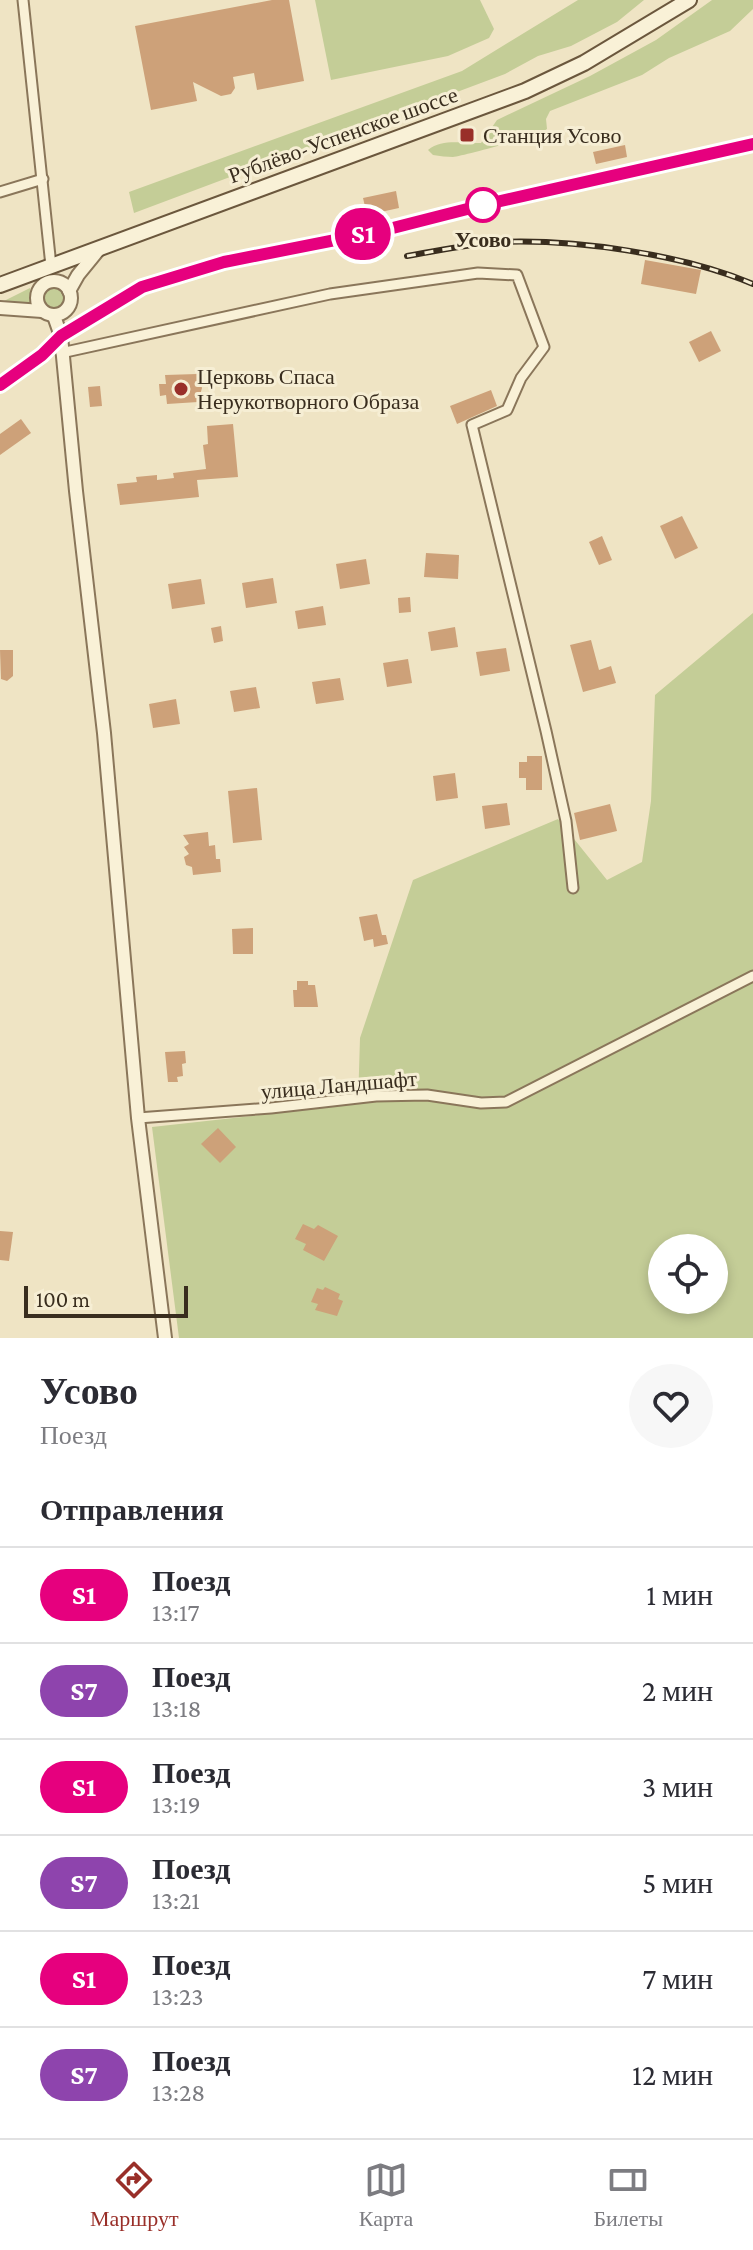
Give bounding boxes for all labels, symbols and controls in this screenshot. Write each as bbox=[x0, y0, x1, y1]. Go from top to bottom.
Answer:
street label: Рублёво-Успенское шоссе bbox=[225, 82, 461, 188]
place label: Станция Усово bbox=[483, 123, 622, 148]
marker: Станция Усово bbox=[458, 126, 476, 144]
marker: Усово bbox=[466, 188, 500, 222]
line badge: S1 bbox=[327, 208, 399, 260]
text: S1 bbox=[351, 218, 375, 249]
place label: Усово bbox=[455, 227, 511, 252]
place label: Церковь Спаса Нерукотворного Образа bbox=[197, 364, 419, 414]
marker: Церковь Спаса Нерукотворного Образа bbox=[172, 380, 190, 398]
street label: улица Ландшафт bbox=[260, 1066, 419, 1104]
map controls bbox=[648, 1234, 728, 1314]
button: locate bbox=[648, 1234, 728, 1314]
scale bar bbox=[24, 1282, 188, 1318]
text: 100 m bbox=[36, 1287, 90, 1312]
button: heart bbox=[629, 1364, 713, 1448]
text: Усово bbox=[40, 1370, 138, 1412]
text: Поезд bbox=[40, 1421, 107, 1450]
text: Отправления bbox=[40, 1493, 224, 1526]
text: Поезд bbox=[152, 1564, 230, 1597]
text: 1 мин bbox=[646, 1578, 713, 1611]
text: S1 bbox=[72, 1579, 96, 1610]
text: 13:17 bbox=[152, 1598, 200, 1627]
text: Поезд bbox=[152, 1660, 230, 1693]
text: 2 мин bbox=[642, 1674, 713, 1707]
text: S7 bbox=[70, 1675, 98, 1706]
text: 13:18 bbox=[152, 1694, 202, 1723]
text: Поезд bbox=[152, 1756, 230, 1789]
text: 3 мин bbox=[642, 1770, 713, 1803]
text: S1 bbox=[72, 1771, 96, 1802]
text: 13:19 bbox=[152, 1790, 201, 1819]
text: Поезд bbox=[152, 1852, 230, 1885]
text: 5 мин bbox=[642, 1866, 713, 1899]
text: S7 bbox=[70, 1867, 98, 1898]
text: 13:21 bbox=[152, 1886, 200, 1915]
text: Поезд bbox=[152, 1948, 230, 1981]
text: 7 мин bbox=[642, 1962, 713, 1995]
text: S1 bbox=[72, 1963, 96, 1994]
text: 13:23 bbox=[152, 1982, 204, 2011]
text: Поезд bbox=[152, 2044, 230, 2077]
text: 12 мин bbox=[632, 2058, 713, 2091]
text: S7 bbox=[70, 2059, 98, 2090]
text: 13:28 bbox=[152, 2078, 205, 2107]
tab: Маршрут bbox=[90, 2158, 179, 2232]
tab: Карта bbox=[359, 2158, 413, 2232]
tab: Билеты bbox=[593, 2158, 663, 2232]

